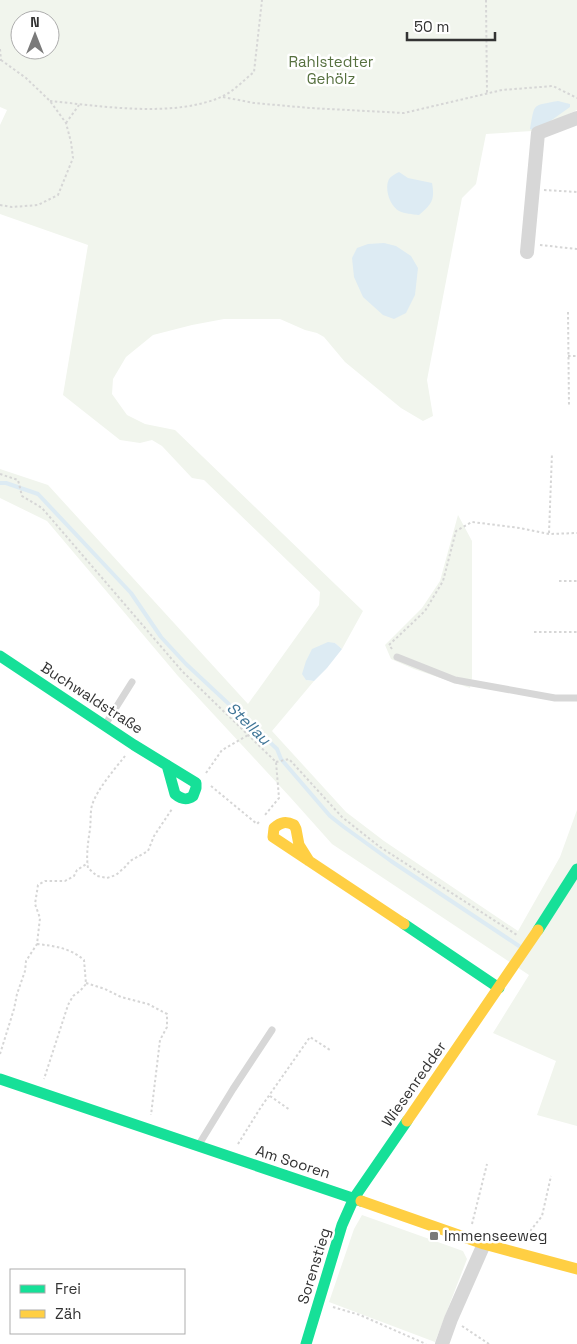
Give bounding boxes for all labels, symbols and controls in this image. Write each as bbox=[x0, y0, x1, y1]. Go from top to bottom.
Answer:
north arrow bbox=[10, 10, 60, 60]
scale bar bbox=[407, 10, 494, 42]
text: N bbox=[30, 13, 40, 31]
text: 50 m bbox=[414, 17, 449, 36]
park label: Rahlstedter Gehölz bbox=[288, 52, 374, 88]
street label: Buchwaldstraße bbox=[38, 657, 147, 738]
water label: Stellau bbox=[222, 697, 276, 750]
street label: Wiesenredder bbox=[377, 1037, 450, 1130]
street label: Am Sooren bbox=[253, 1141, 333, 1183]
street label: Sorenstieg bbox=[293, 1225, 334, 1306]
place label: Immenseeweg bbox=[444, 1226, 547, 1245]
marker: Immenseeweg bbox=[428, 1230, 440, 1242]
legend bbox=[10, 1269, 185, 1334]
text: Frei bbox=[55, 1279, 81, 1298]
text: Zäh bbox=[55, 1304, 81, 1323]

